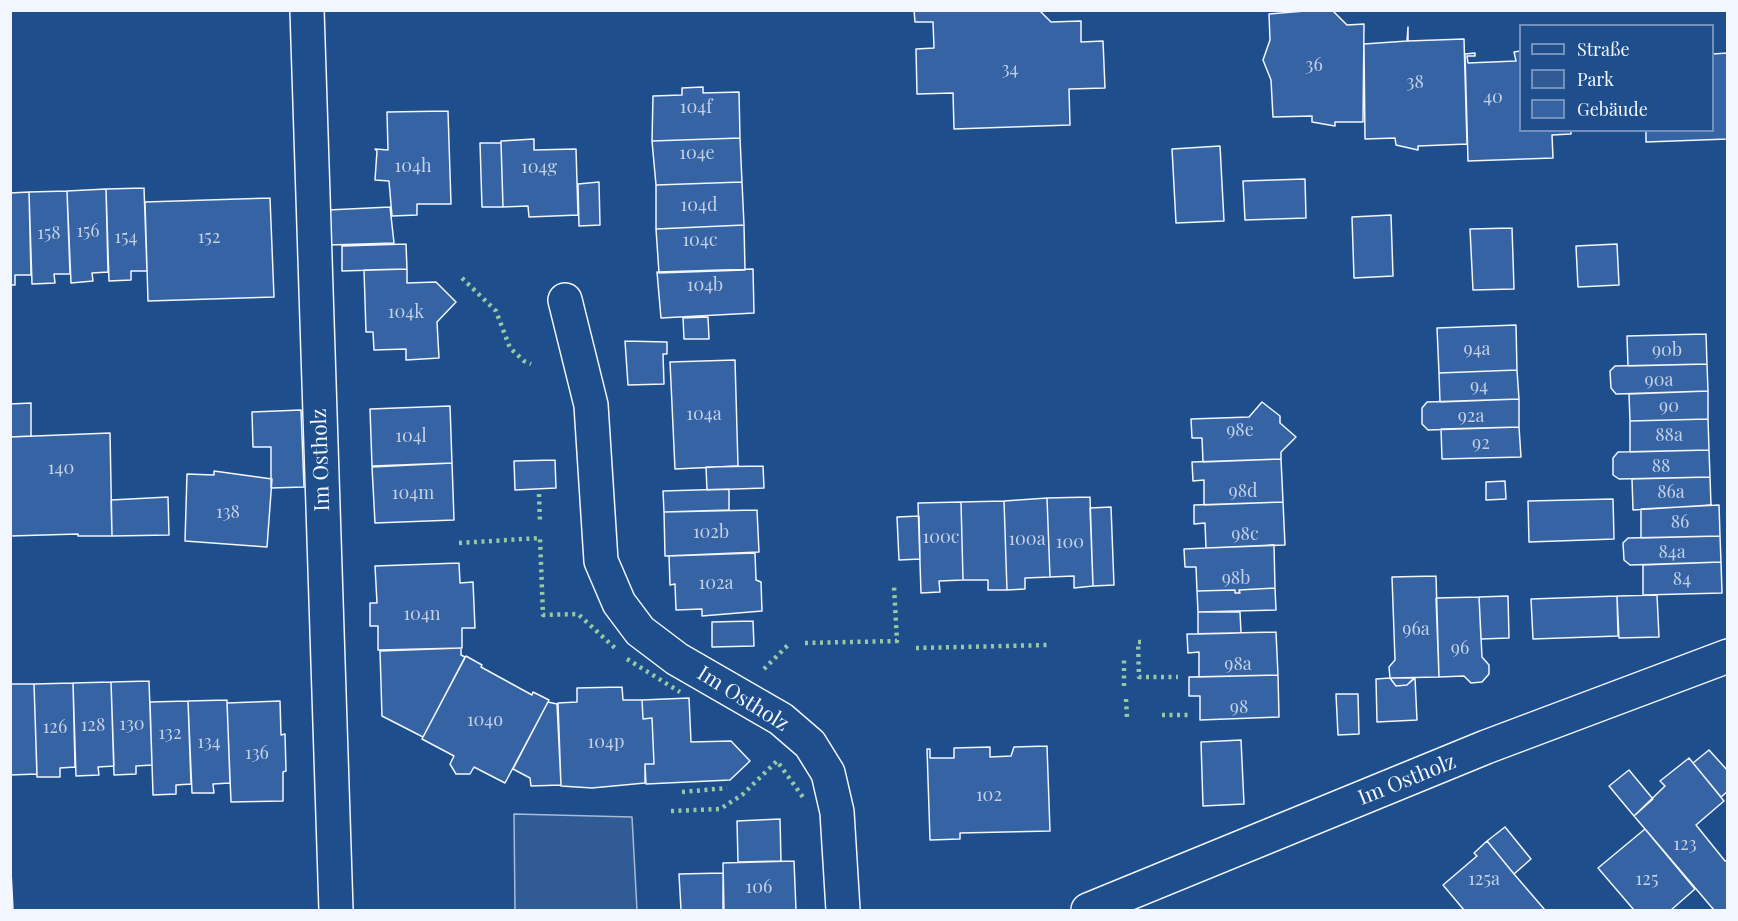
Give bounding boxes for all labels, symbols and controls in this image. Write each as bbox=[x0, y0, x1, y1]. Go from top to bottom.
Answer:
legend bbox=[1519, 24, 1714, 132]
text: Straße bbox=[1577, 37, 1630, 61]
house number: 36 bbox=[1305, 54, 1323, 76]
house number: 34 bbox=[1001, 58, 1019, 80]
text: Park bbox=[1577, 67, 1614, 91]
house number: 38 bbox=[1406, 71, 1424, 93]
house number: 40 bbox=[1483, 86, 1503, 108]
house number: 104f bbox=[680, 96, 712, 118]
text: Gebäude bbox=[1577, 97, 1648, 121]
house number: 104e bbox=[679, 142, 715, 164]
house number: 104h bbox=[395, 155, 431, 177]
house number: 104g bbox=[521, 156, 557, 178]
house number: 104d bbox=[681, 194, 717, 216]
house number: 156 bbox=[76, 220, 100, 242]
house number: 158 bbox=[37, 222, 61, 244]
house number: 154 bbox=[115, 226, 137, 248]
house number: 152 bbox=[198, 226, 220, 248]
house number: 104c bbox=[682, 229, 718, 251]
house number: 104b bbox=[687, 274, 723, 296]
house number: 104k bbox=[388, 301, 424, 323]
house number: 94a bbox=[1463, 338, 1491, 360]
house number: 90b bbox=[1652, 339, 1682, 361]
house number: 90a bbox=[1645, 369, 1673, 391]
house number: 94 bbox=[1470, 375, 1488, 397]
house number: 90 bbox=[1659, 395, 1679, 417]
house number: 104a bbox=[686, 403, 722, 425]
house number: 92a bbox=[1458, 405, 1484, 427]
street label: Im Ostholz bbox=[307, 408, 335, 512]
house number: 98e bbox=[1226, 419, 1254, 441]
house number: 88a bbox=[1655, 424, 1683, 446]
house number: 104l bbox=[395, 425, 427, 447]
house number: 92 bbox=[1472, 432, 1490, 454]
house number: 88 bbox=[1652, 455, 1670, 477]
house number: 140 bbox=[48, 457, 74, 479]
house number: 98d bbox=[1229, 480, 1257, 502]
house number: 86a bbox=[1657, 481, 1685, 503]
house number: 104m bbox=[392, 482, 434, 504]
house number: 138 bbox=[216, 501, 240, 523]
house number: 86 bbox=[1671, 511, 1689, 533]
house number: 102b bbox=[693, 521, 729, 543]
house number: 98c bbox=[1231, 523, 1259, 545]
house number: 100c bbox=[922, 526, 960, 548]
house number: 100a bbox=[1008, 528, 1046, 550]
house number: 100 bbox=[1056, 531, 1084, 553]
house number: 84a bbox=[1658, 541, 1686, 563]
house number: 98b bbox=[1222, 567, 1250, 589]
house number: 84 bbox=[1673, 568, 1691, 590]
house number: 102a bbox=[698, 572, 734, 594]
house number: 104n bbox=[403, 603, 441, 625]
house number: 96a bbox=[1402, 618, 1430, 640]
house number: 96 bbox=[1451, 637, 1469, 659]
house number: 98a bbox=[1224, 653, 1252, 675]
street label: Im Ostholz bbox=[693, 661, 793, 737]
house number: 98 bbox=[1230, 696, 1248, 718]
house number: 104o bbox=[467, 709, 503, 731]
house number: 130 bbox=[119, 713, 145, 735]
house number: 128 bbox=[81, 714, 105, 736]
house number: 126 bbox=[43, 716, 67, 738]
house number: 132 bbox=[158, 722, 182, 744]
house number: 134 bbox=[197, 731, 221, 753]
house number: 104p bbox=[588, 731, 624, 753]
house number: 136 bbox=[245, 742, 269, 764]
street label: Im Ostholz bbox=[1355, 749, 1459, 811]
house number: 102 bbox=[976, 784, 1002, 806]
house number: 123 bbox=[1673, 833, 1697, 855]
house number: 125a bbox=[1468, 868, 1500, 890]
house number: 125 bbox=[1636, 868, 1658, 890]
house number: 106 bbox=[746, 876, 772, 898]

